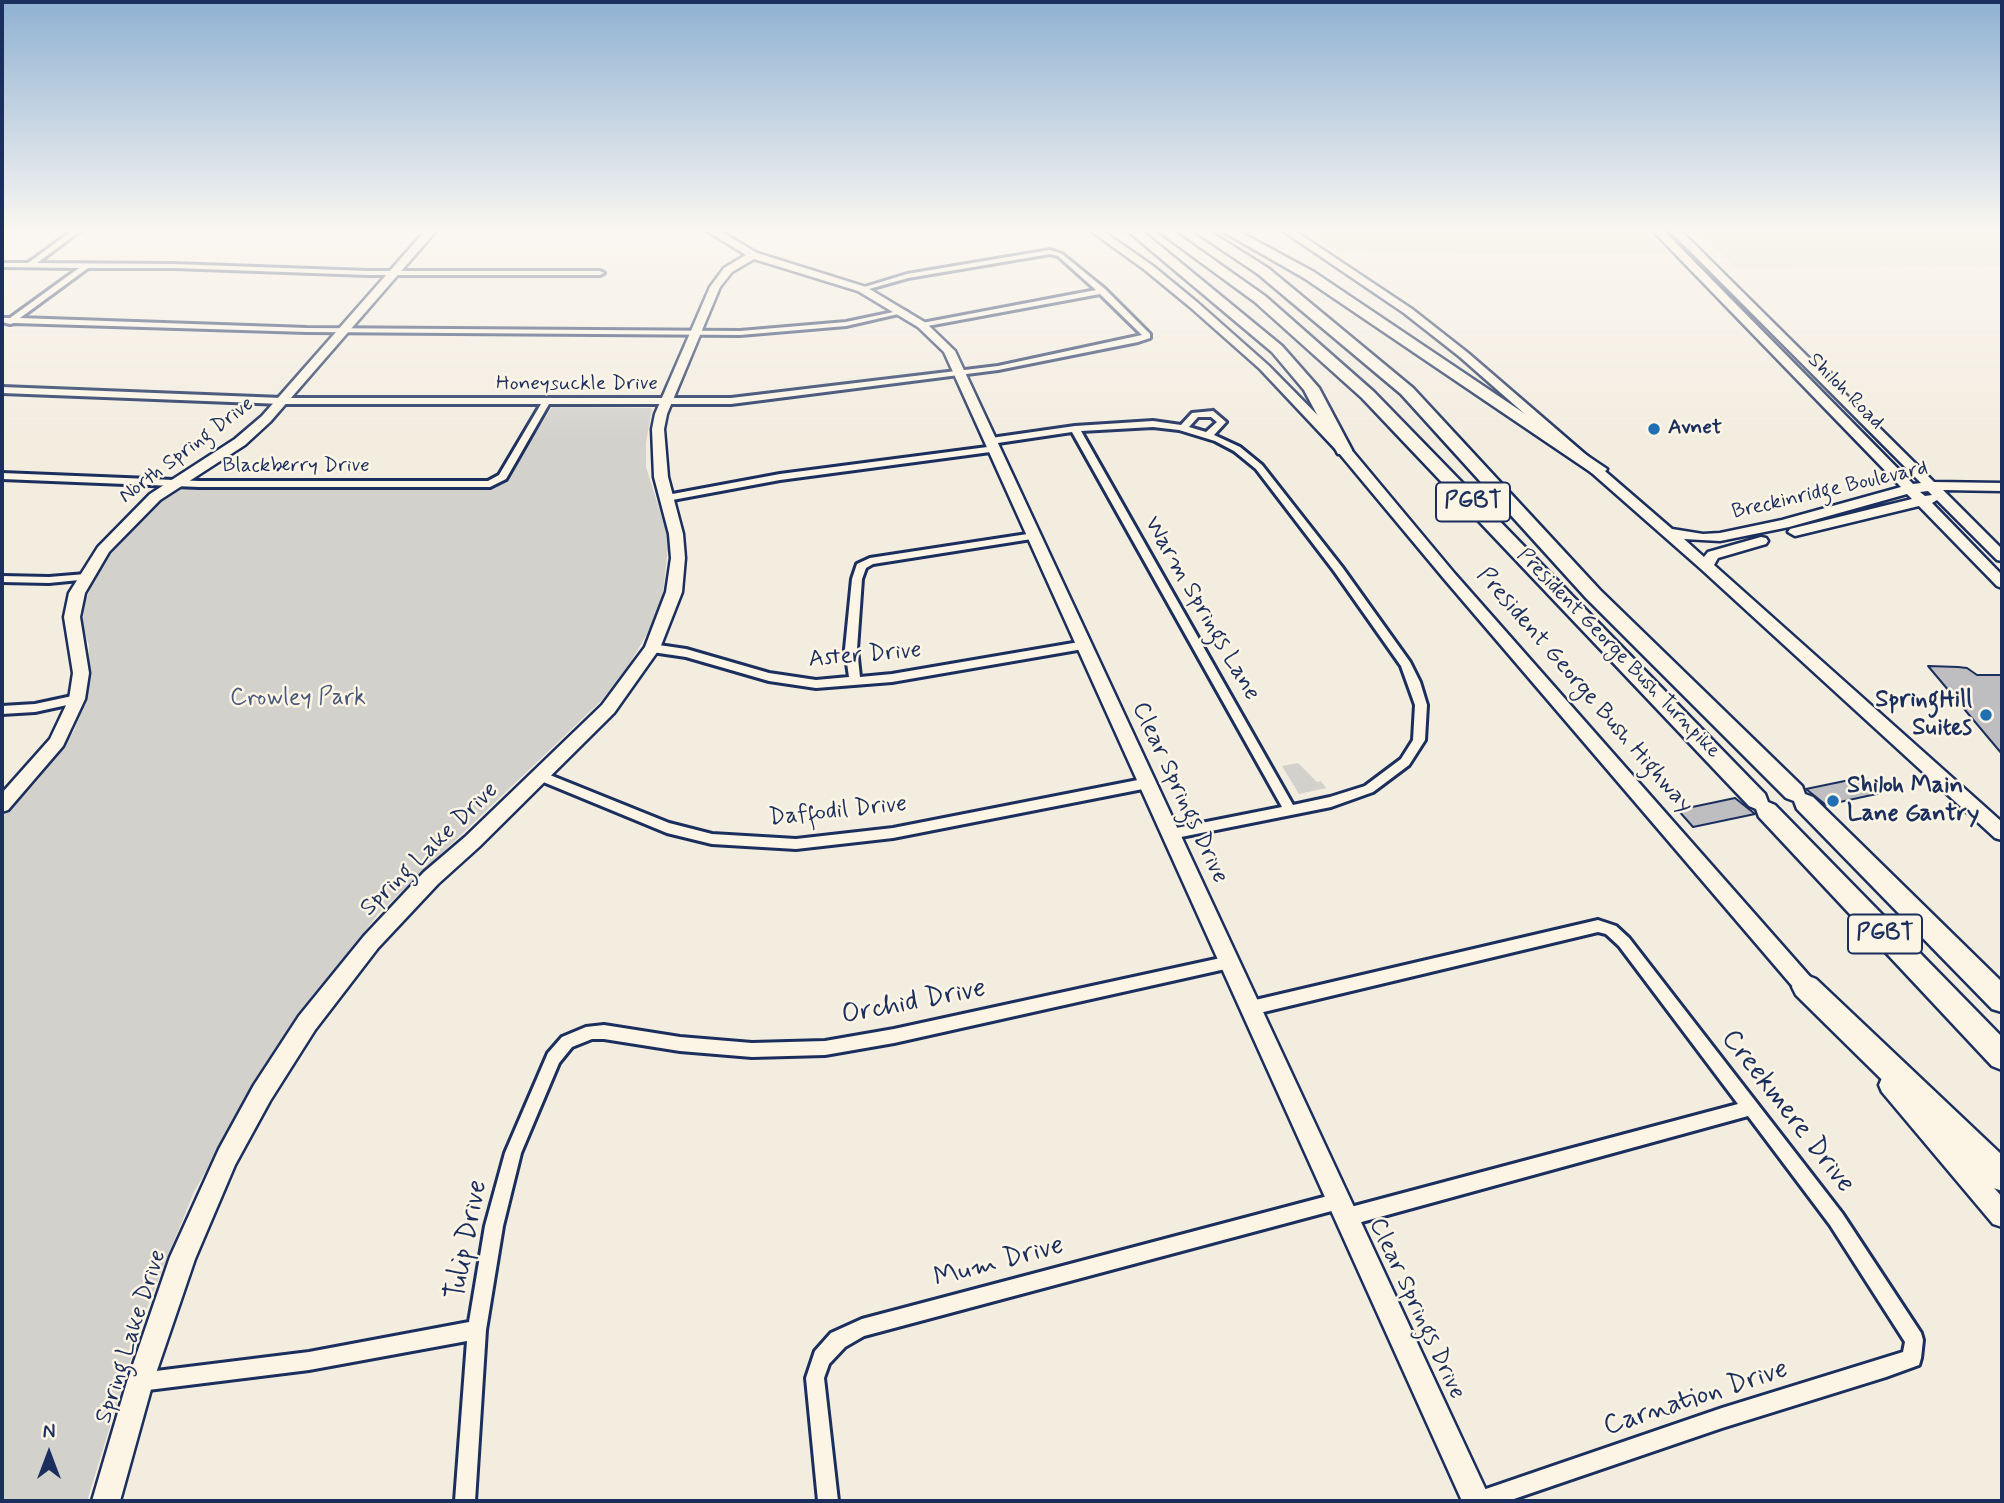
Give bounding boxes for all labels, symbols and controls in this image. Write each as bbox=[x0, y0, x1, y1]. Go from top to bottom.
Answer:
street label: Shiloh Road bbox=[1802, 349, 1888, 435]
street label: Honeysuckle Drive bbox=[496, 372, 658, 398]
street label: North Spring Drive bbox=[115, 392, 259, 510]
place label: Avnet bbox=[1668, 416, 1722, 442]
marker: Avnet bbox=[1646, 421, 1662, 437]
street label: Blackberry Drive bbox=[222, 454, 370, 480]
street label: Breckinridge Boulevard bbox=[1730, 456, 1930, 526]
road number: PGBT bbox=[1436, 482, 1510, 522]
street label: Warm Springs Lane bbox=[1137, 512, 1265, 706]
street label: President George Bush Turnpike bbox=[1511, 544, 1725, 764]
street label: President George Bush Highway bbox=[1469, 562, 1699, 820]
street label: Aster Drive bbox=[807, 637, 923, 675]
park label: Crowley Park bbox=[230, 685, 366, 713]
place label: SpringHill Suites bbox=[1875, 687, 1972, 743]
street label: Clear Springs Drive bbox=[1124, 698, 1234, 888]
marker: SpringHill Suites bbox=[1978, 707, 1994, 723]
place label: Shiloh Main Lane Gantry bbox=[1847, 773, 1979, 829]
street label: Spring Lake Drive bbox=[355, 777, 505, 923]
street label: Daffodil Drive bbox=[768, 790, 908, 834]
marker: Shiloh Main Lane Gantry bbox=[1825, 793, 1841, 809]
road number: PGBT bbox=[1848, 914, 1922, 953]
street label: Orchid Drive bbox=[839, 973, 989, 1033]
street label: Creekmere Drive bbox=[1713, 1024, 1861, 1200]
street label: Tulip Drive bbox=[440, 1177, 496, 1303]
street label: Clear Springs Drive bbox=[1361, 1214, 1471, 1404]
street label: Mum Drive bbox=[930, 1230, 1068, 1296]
street label: Spring Lake Drive bbox=[90, 1246, 174, 1428]
street label: Carnation Drive bbox=[1599, 1353, 1793, 1445]
north arrow bbox=[14, 1419, 84, 1489]
text: N bbox=[43, 1420, 55, 1445]

